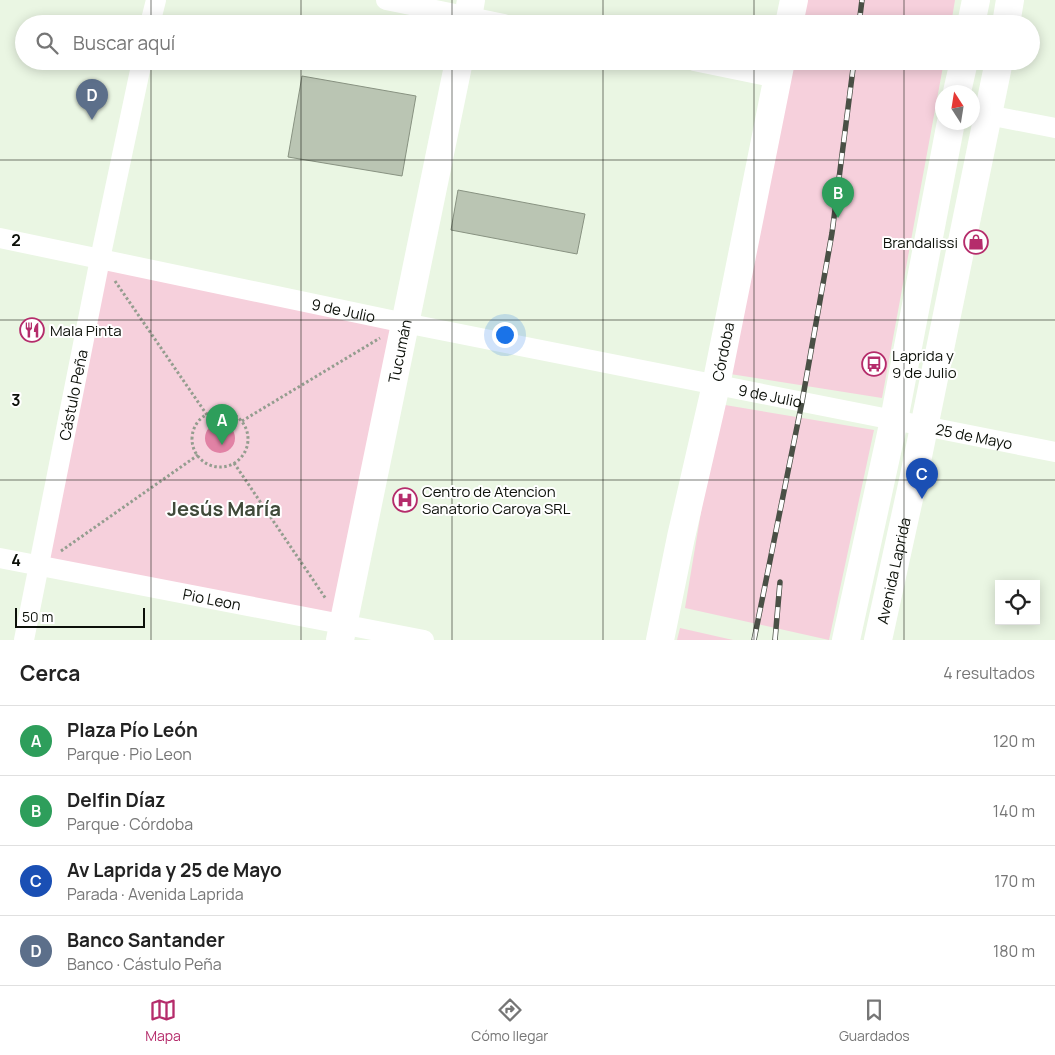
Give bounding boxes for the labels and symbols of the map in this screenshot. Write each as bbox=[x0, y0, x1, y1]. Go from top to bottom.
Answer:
pin: D bbox=[76, 79, 108, 120]
north arrow bbox=[935, 85, 980, 130]
pin: B bbox=[822, 177, 854, 218]
text: 2 bbox=[11, 229, 21, 251]
shop icon: Brandalissi bbox=[963, 229, 989, 255]
place label: Brandalissi bbox=[883, 232, 958, 253]
street label: 9 de Julio bbox=[310, 293, 377, 327]
restaurant icon: Mala Pinta bbox=[19, 317, 45, 343]
street label: Tucumán bbox=[383, 317, 416, 385]
place label: Mala Pinta bbox=[50, 320, 122, 341]
street label: Córdoba bbox=[706, 320, 739, 383]
your location bbox=[492, 322, 518, 348]
place label: Laprida y 9 de Julio bbox=[892, 345, 957, 383]
street label: Cástulo Peña bbox=[54, 347, 92, 442]
bus stop icon: Laprida y 9 de Julio bbox=[861, 351, 887, 377]
street label: 9 de Julio bbox=[736, 379, 804, 412]
text: 3 bbox=[11, 389, 21, 411]
pin: A bbox=[206, 404, 238, 445]
street label: 25 de Mayo bbox=[934, 418, 1014, 454]
pin: C bbox=[906, 458, 938, 499]
place label: Centro de Atencion Sanatorio Caroya SRL bbox=[422, 481, 571, 519]
hospital icon: Centro de Atencion Sanatorio Caroya SRL bbox=[392, 487, 418, 513]
district label: Jesús María bbox=[167, 495, 281, 522]
street label: Avenida Laprida bbox=[871, 515, 915, 626]
text: 4 bbox=[11, 549, 21, 571]
street label: Pio Leon bbox=[181, 583, 243, 615]
scale bar bbox=[15, 605, 145, 628]

